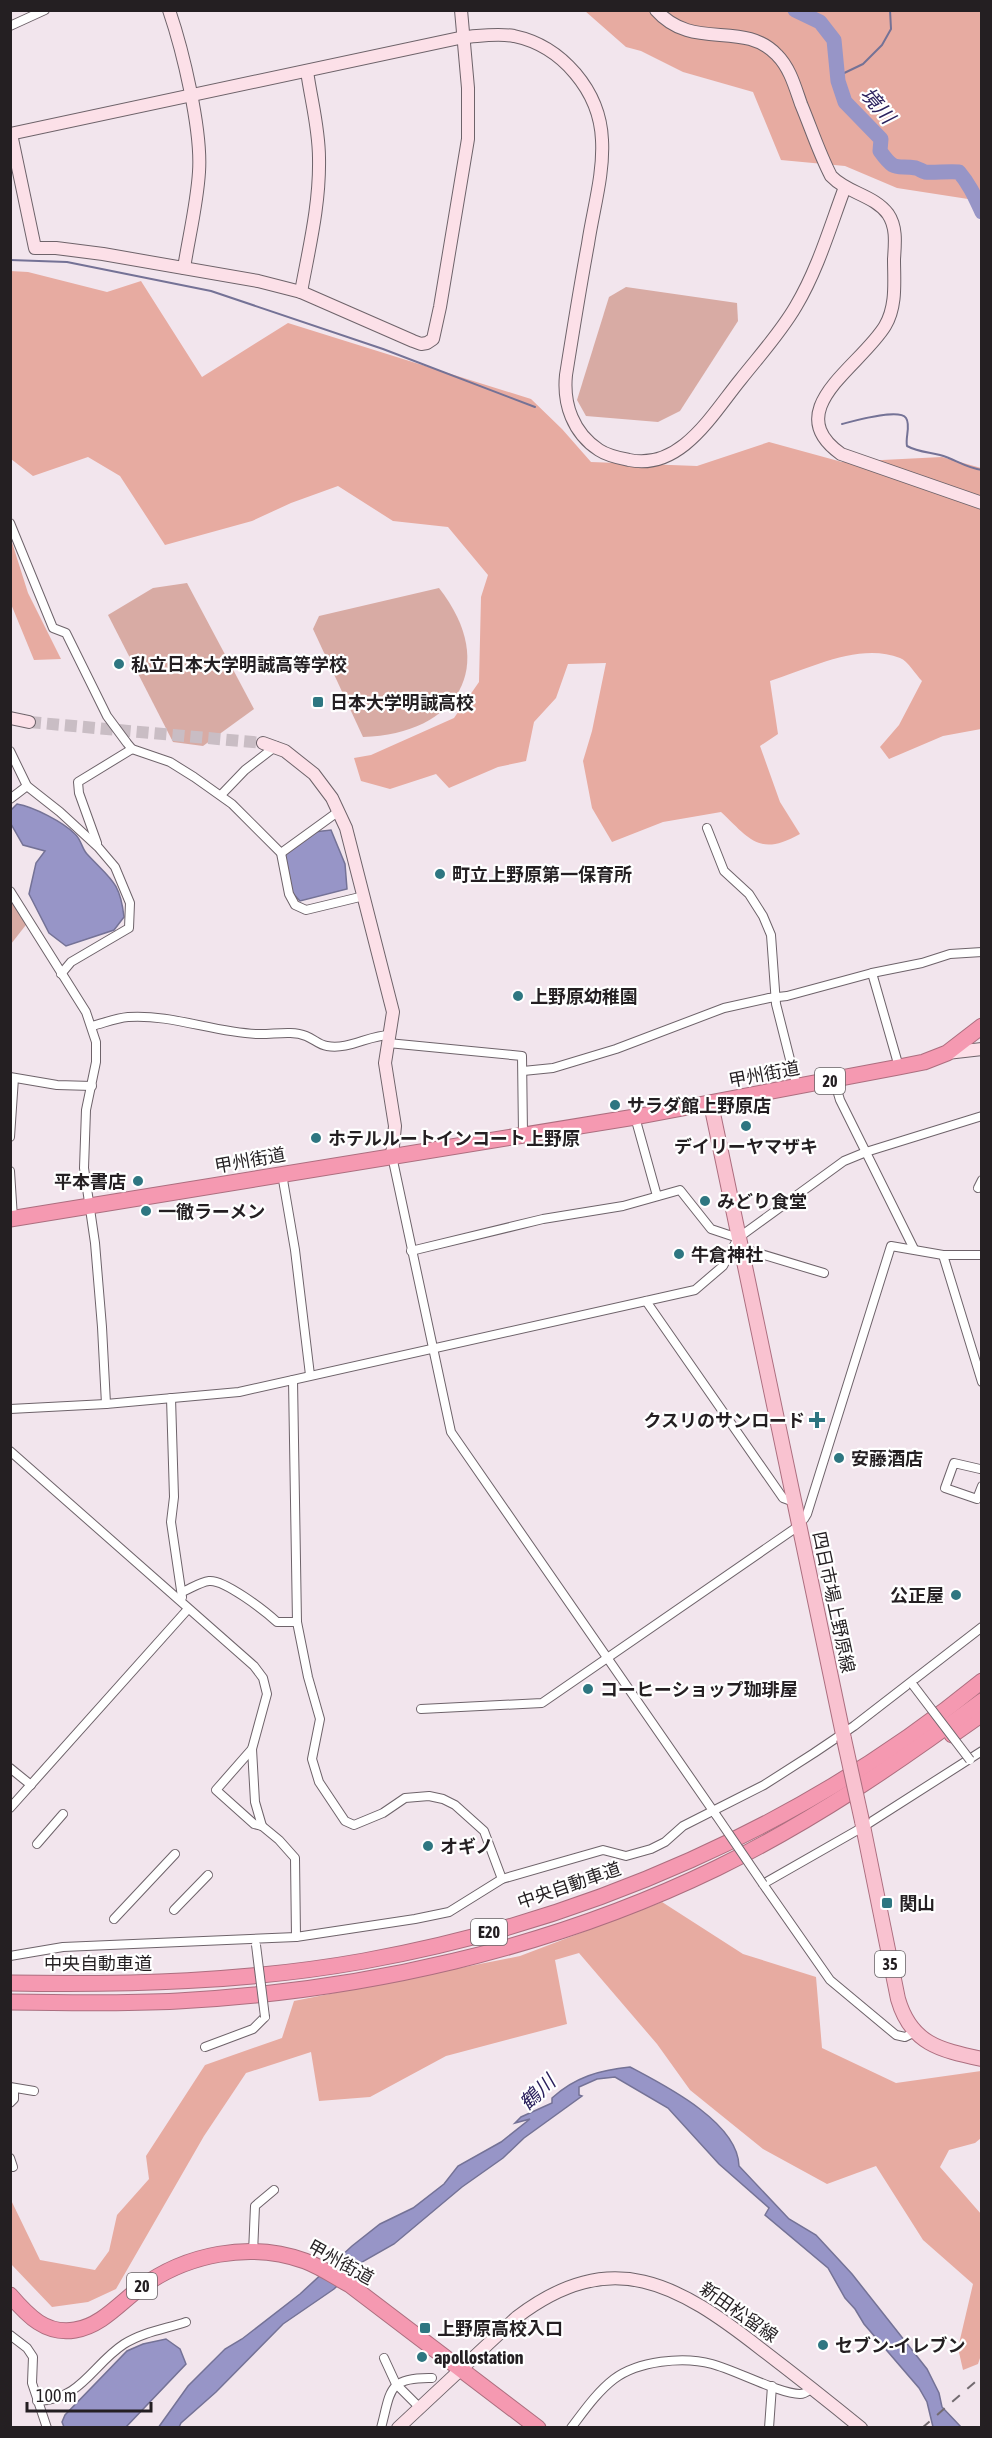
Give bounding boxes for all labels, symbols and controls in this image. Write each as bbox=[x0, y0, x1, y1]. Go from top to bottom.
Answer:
water label: 境川 bbox=[856, 82, 901, 129]
place label: 私立日本大学明誠高等学校 bbox=[131, 654, 347, 675]
marker: 私立日本大学明誠高等学校 bbox=[112, 657, 126, 671]
place label: 日本大学明誠高校 bbox=[330, 692, 474, 713]
marker: 日本大学明誠高校 bbox=[311, 695, 325, 709]
place label: 町立上野原第一保育所 bbox=[452, 864, 632, 885]
marker: 町立上野原第一保育所 bbox=[433, 867, 447, 881]
place label: 上野原幼稚園 bbox=[530, 986, 638, 1007]
marker: 上野原幼稚園 bbox=[511, 989, 525, 1003]
street label: 甲州街道 bbox=[727, 1057, 801, 1091]
road number: 20 bbox=[815, 1068, 845, 1094]
place label: サラダ館上野原店 bbox=[627, 1095, 771, 1116]
marker: サラダ館上野原店 bbox=[608, 1098, 622, 1112]
marker: デイリーヤマザキ bbox=[739, 1119, 753, 1133]
place label: ホテルルートインコート上野原 bbox=[328, 1128, 580, 1149]
marker: ホテルルートインコート上野原 bbox=[309, 1131, 323, 1145]
place label: デイリーヤマザキ bbox=[674, 1136, 818, 1157]
street label: 甲州街道 bbox=[213, 1143, 287, 1177]
place label: 平本書店 bbox=[54, 1171, 126, 1192]
marker: 平本書店 bbox=[131, 1174, 145, 1188]
place label: みどり食堂 bbox=[717, 1191, 807, 1212]
marker: みどり食堂 bbox=[698, 1194, 712, 1208]
place label: 一徹ラーメン bbox=[158, 1201, 265, 1222]
marker: 一徹ラーメン bbox=[139, 1204, 153, 1218]
place label: 牛倉神社 bbox=[691, 1244, 763, 1265]
marker: 牛倉神社 bbox=[672, 1247, 686, 1261]
place label: クスリのサンロード bbox=[644, 1410, 805, 1431]
marker: クスリのサンロード bbox=[810, 1413, 824, 1427]
place label: 安藤酒店 bbox=[851, 1448, 923, 1469]
marker: 安藤酒店 bbox=[832, 1451, 846, 1465]
street label: 四日市場上野原線 bbox=[809, 1529, 859, 1675]
place label: 公正屋 bbox=[890, 1585, 944, 1606]
marker: 公正屋 bbox=[949, 1588, 963, 1602]
place label: コーヒーショップ珈琲屋 bbox=[600, 1679, 798, 1700]
marker: コーヒーショップ珈琲屋 bbox=[581, 1682, 595, 1696]
place label: オギノ bbox=[440, 1836, 493, 1857]
marker: オギノ bbox=[421, 1839, 435, 1853]
street label: 中央自動車道 bbox=[515, 1857, 623, 1913]
place label: 関山 bbox=[899, 1893, 935, 1914]
marker: 関山 bbox=[880, 1896, 894, 1910]
road number: E20 bbox=[471, 1919, 507, 1945]
road number: 35 bbox=[875, 1951, 905, 1977]
street label: 中央自動車道 bbox=[44, 1953, 152, 1974]
water label: 鶴川 bbox=[515, 2068, 561, 2114]
street label: 甲州街道 bbox=[304, 2235, 378, 2289]
road number: 20 bbox=[127, 2273, 157, 2299]
street label: 新田松留線 bbox=[696, 2278, 782, 2346]
place label: 上野原高校入口 bbox=[437, 2318, 563, 2339]
marker: 上野原高校入口 bbox=[418, 2321, 432, 2335]
place label: セブン-イレブン bbox=[835, 2335, 966, 2356]
marker: セブン-イレブン bbox=[816, 2338, 830, 2352]
place label: apollostation bbox=[434, 2347, 524, 2368]
marker: apollostation bbox=[415, 2350, 429, 2364]
scale bar bbox=[27, 2375, 152, 2413]
text: 100 m bbox=[36, 2385, 77, 2406]

